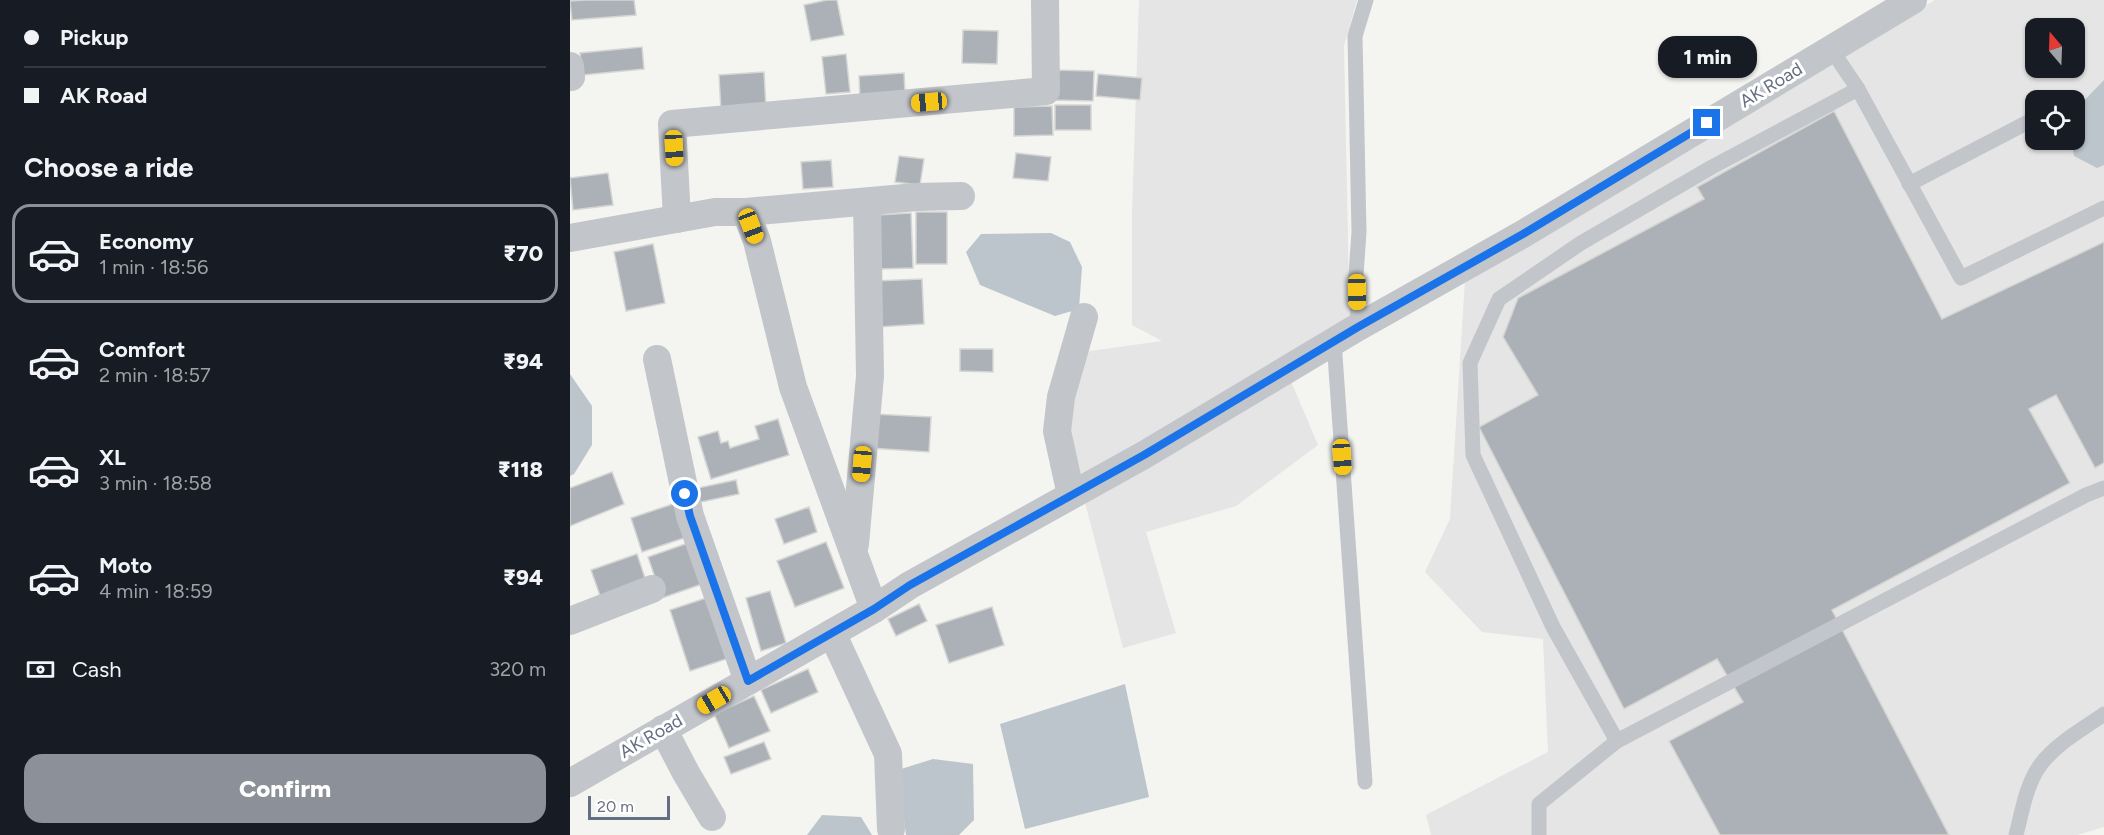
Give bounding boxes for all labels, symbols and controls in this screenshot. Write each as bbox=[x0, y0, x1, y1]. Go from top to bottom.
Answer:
north arrow bbox=[2025, 18, 2085, 78]
map controls bbox=[2025, 18, 2085, 150]
text: Pickup bbox=[60, 24, 129, 51]
callout: 1 min bbox=[1658, 36, 1756, 78]
text: 1 min bbox=[1684, 45, 1731, 69]
street label: AK Road bbox=[1736, 58, 1806, 112]
text: AK Road bbox=[60, 82, 147, 109]
button: locate bbox=[2025, 90, 2085, 150]
car bbox=[910, 91, 948, 113]
route end bbox=[1693, 109, 1720, 136]
car bbox=[664, 130, 684, 166]
text: Choose a ride bbox=[24, 151, 193, 184]
car bbox=[736, 206, 766, 246]
icon: car bbox=[27, 227, 81, 281]
text: Economy bbox=[99, 228, 194, 255]
text: ₹70 bbox=[503, 240, 543, 267]
text: 1 min · 18:56 bbox=[99, 255, 208, 279]
car bbox=[1348, 274, 1366, 310]
icon: car bbox=[27, 335, 81, 389]
text: Comfort bbox=[99, 336, 185, 363]
text: ₹94 bbox=[503, 348, 543, 375]
text: 2 min · 18:57 bbox=[99, 363, 211, 387]
car bbox=[1332, 438, 1352, 476]
icon: car bbox=[27, 443, 81, 497]
text: XL bbox=[99, 444, 126, 471]
car bbox=[851, 445, 873, 483]
text: ₹118 bbox=[498, 456, 543, 483]
text: 3 min · 18:58 bbox=[99, 471, 212, 495]
route start bbox=[671, 480, 698, 507]
icon: car bbox=[27, 551, 81, 605]
text: Moto bbox=[99, 552, 152, 579]
text: ₹94 bbox=[503, 564, 543, 591]
text: 4 min · 18:59 bbox=[99, 579, 213, 603]
icon: cash bbox=[24, 653, 57, 686]
text: Cash bbox=[72, 656, 122, 683]
text: 320 m bbox=[489, 657, 546, 681]
car bbox=[694, 683, 734, 717]
street label: AK Road bbox=[616, 709, 686, 763]
button: Confirm bbox=[24, 754, 546, 823]
scale bar bbox=[588, 793, 670, 820]
text: 20 m bbox=[597, 797, 634, 816]

